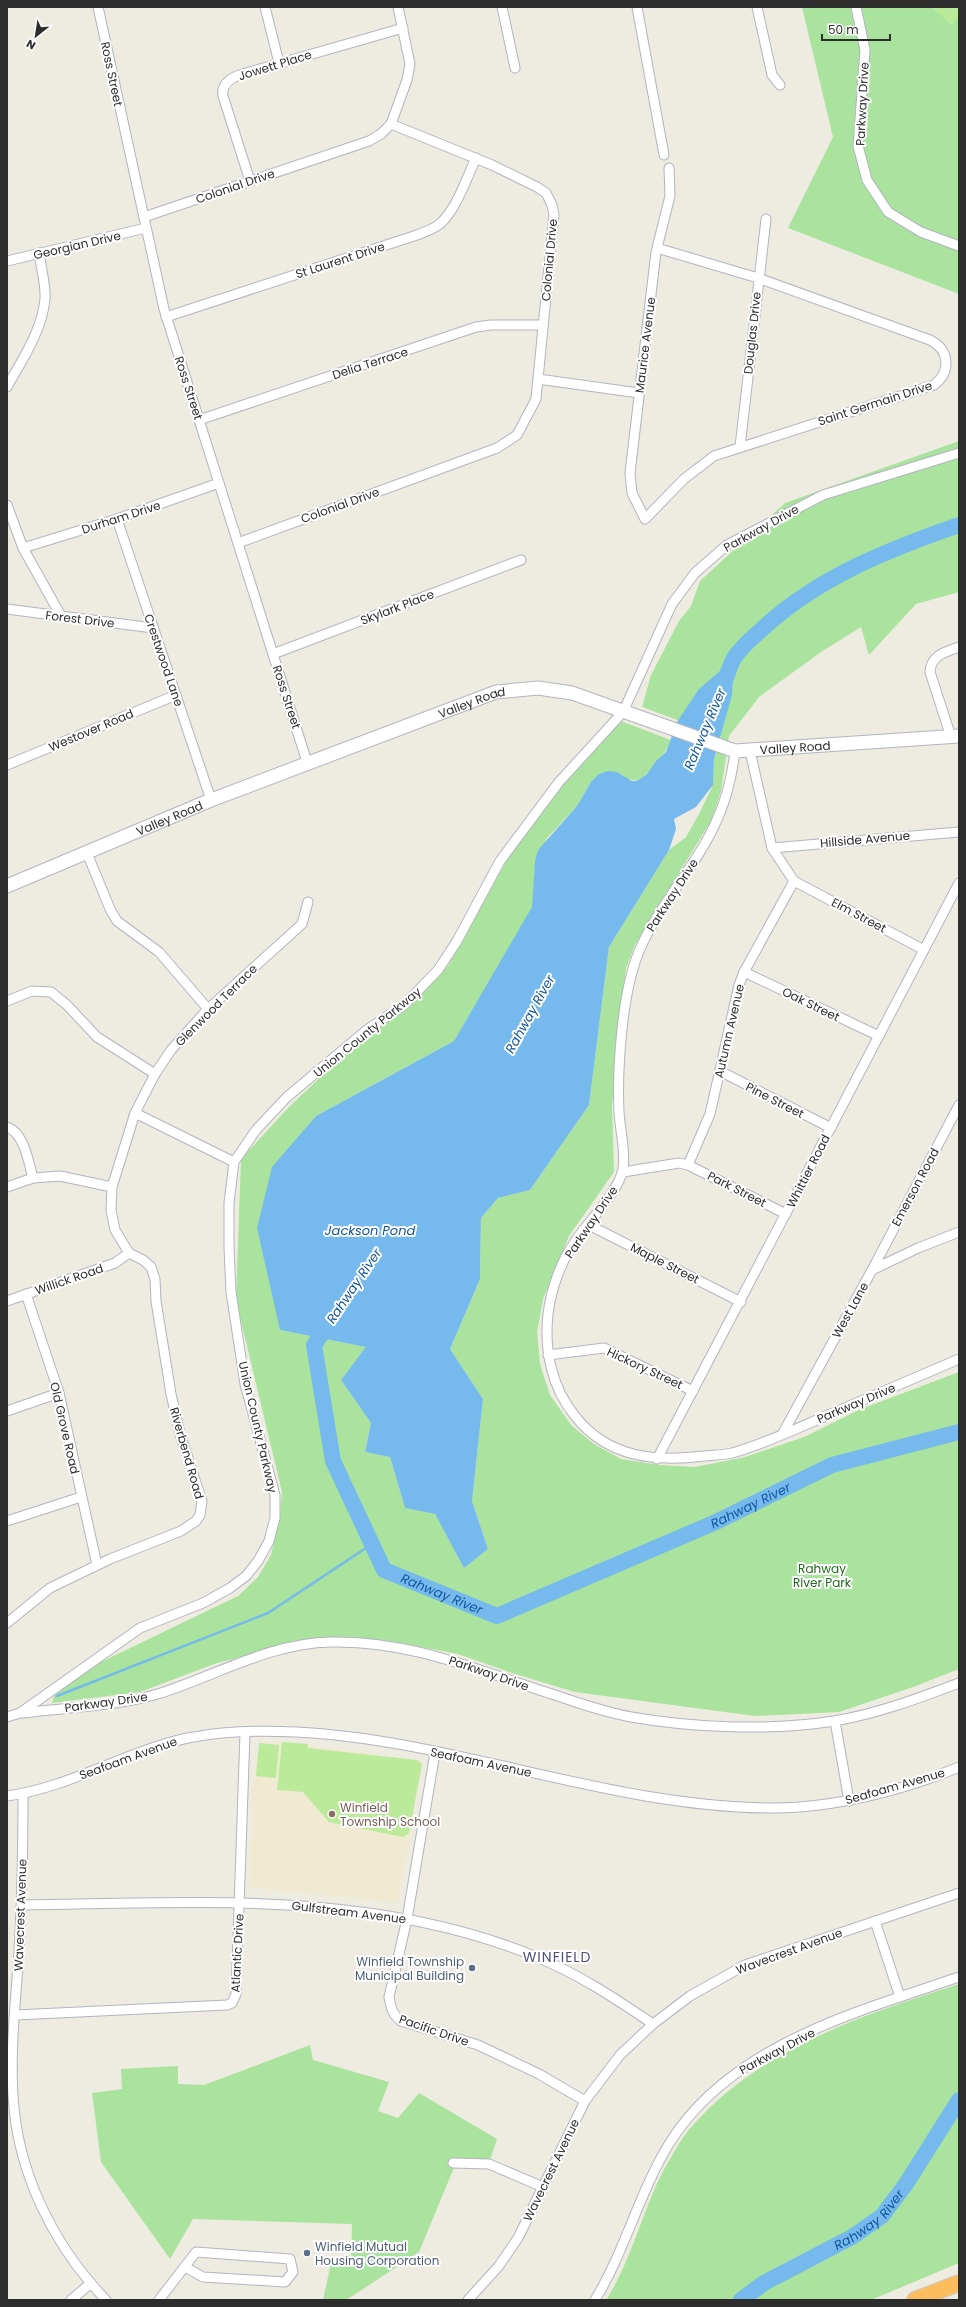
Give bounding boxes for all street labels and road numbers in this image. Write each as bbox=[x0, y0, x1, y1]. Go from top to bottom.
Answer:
street label: Ross Street bbox=[97, 40, 127, 108]
street label: Jowett Place bbox=[236, 46, 314, 84]
street label: Parkway Drive bbox=[851, 62, 873, 146]
street label: Colonial Drive bbox=[193, 165, 277, 207]
street label: Colonial Drive bbox=[537, 218, 561, 302]
street label: Georgian Drive bbox=[32, 227, 122, 263]
street label: St Laurent Drive bbox=[293, 238, 387, 282]
street label: Douglas Drive bbox=[739, 291, 765, 375]
street label: Maurice Avenue bbox=[631, 296, 659, 394]
street label: Delia Terrace bbox=[330, 343, 410, 383]
street label: Ross Street bbox=[171, 354, 207, 422]
street label: Saint Germain Drive bbox=[816, 377, 934, 429]
street label: Colonial Drive bbox=[298, 483, 382, 527]
street label: Durham Drive bbox=[79, 496, 163, 538]
street label: Parkway Drive bbox=[720, 500, 802, 556]
street label: Skylark Place bbox=[358, 585, 436, 629]
street label: Forest Drive bbox=[44, 606, 116, 632]
street label: Crestwood Lane bbox=[140, 611, 188, 709]
street label: Ross Street bbox=[269, 663, 305, 731]
street label: Valley Road bbox=[435, 683, 506, 722]
street label: Westover Road bbox=[46, 704, 136, 756]
street label: Valley Road bbox=[759, 736, 831, 758]
street label: Valley Road bbox=[133, 796, 205, 839]
street label: Hillside Avenue bbox=[819, 827, 911, 851]
street label: Parkway Drive bbox=[642, 855, 702, 935]
street label: Elm Street bbox=[829, 893, 889, 937]
street label: Glenwood Terrace bbox=[171, 960, 261, 1050]
street label: Autumn Avenue bbox=[710, 982, 748, 1080]
street label: Union County Parkway bbox=[309, 983, 425, 1081]
street label: Oak Street bbox=[779, 983, 843, 1025]
street label: Pine Street bbox=[743, 1078, 807, 1122]
street label: Whittier Road bbox=[782, 1131, 834, 1211]
street label: Emerson Road bbox=[887, 1145, 943, 1229]
street label: Park Street bbox=[705, 1167, 769, 1211]
street label: Parkway Drive bbox=[561, 1183, 621, 1261]
street label: Maple Street bbox=[628, 1238, 702, 1288]
street label: Willick Road bbox=[32, 1259, 106, 1299]
street label: West Lane bbox=[828, 1279, 872, 1341]
street label: Hickory Street bbox=[604, 1343, 686, 1393]
street label: Union County Parkway bbox=[235, 1360, 281, 1495]
street label: Parkway Drive bbox=[814, 1379, 898, 1427]
street label: Old Grove Road bbox=[46, 1380, 84, 1476]
street label: Riverbend Road bbox=[166, 1405, 208, 1501]
street label: Parkway Drive bbox=[447, 1651, 531, 1695]
street label: Parkway Drive bbox=[63, 1688, 149, 1716]
street label: Seafoam Avenue bbox=[77, 1732, 179, 1784]
street label: Seafoam Avenue bbox=[429, 1743, 533, 1781]
street label: Seafoam Avenue bbox=[843, 1764, 947, 1808]
street label: Wavecrest Avenue bbox=[10, 1859, 30, 1971]
street label: Gulfstream Avenue bbox=[291, 1897, 407, 1927]
street label: Atlantic Drive bbox=[226, 1913, 248, 1993]
street label: Wavecrest Avenue bbox=[733, 1924, 845, 1978]
street label: Pacific Drive bbox=[397, 2010, 471, 2050]
street label: Parkway Drive bbox=[736, 2024, 818, 2078]
street label: Wavecrest Avenue bbox=[519, 2116, 583, 2224]

